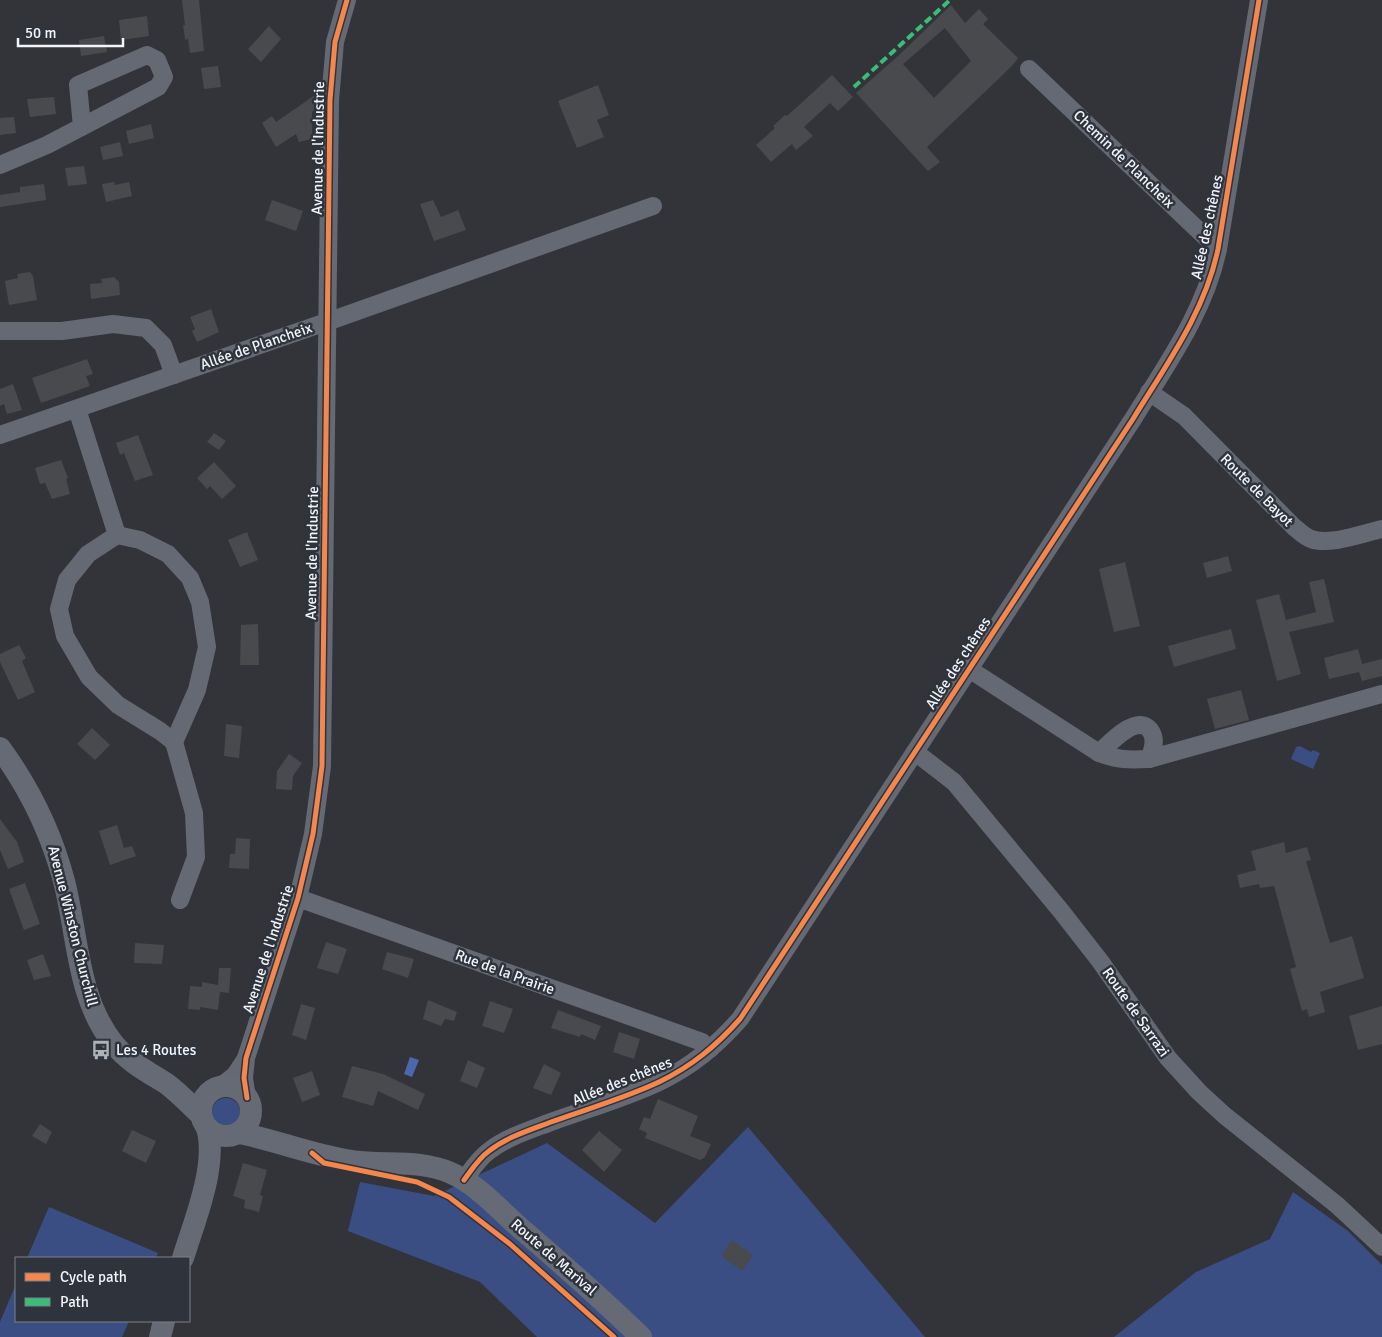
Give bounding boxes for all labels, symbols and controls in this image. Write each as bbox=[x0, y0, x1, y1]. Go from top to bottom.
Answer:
scale bar bbox=[18, 15, 122, 47]
text: 50 m bbox=[25, 24, 56, 42]
street label: Avenue de l'Industrie bbox=[308, 81, 328, 215]
street label: Chemin de Plancheix bbox=[1070, 106, 1178, 212]
street label: Allée des chênes bbox=[1187, 173, 1227, 281]
street label: Allée de Plancheix bbox=[198, 318, 314, 374]
street label: Route de Bayot bbox=[1217, 450, 1297, 530]
street label: Avenue de l'Industrie bbox=[302, 486, 322, 620]
street label: Allée des chênes bbox=[922, 613, 995, 712]
street label: Avenue Winston Churchill bbox=[44, 844, 102, 1008]
street label: Avenue de l'Industrie bbox=[239, 883, 297, 1015]
street label: Rue de la Prairie bbox=[453, 946, 557, 998]
street label: Route de Sarrazi bbox=[1099, 964, 1173, 1060]
bus stop icon: Les 4 Routes bbox=[90, 1039, 112, 1061]
place label: Les 4 Routes bbox=[116, 1041, 197, 1059]
street label: Allée des chênes bbox=[569, 1053, 675, 1109]
street label: Route de Marival bbox=[507, 1215, 601, 1299]
legend bbox=[15, 1257, 190, 1322]
text: Cycle path bbox=[60, 1268, 127, 1286]
text: Path bbox=[60, 1293, 89, 1311]

